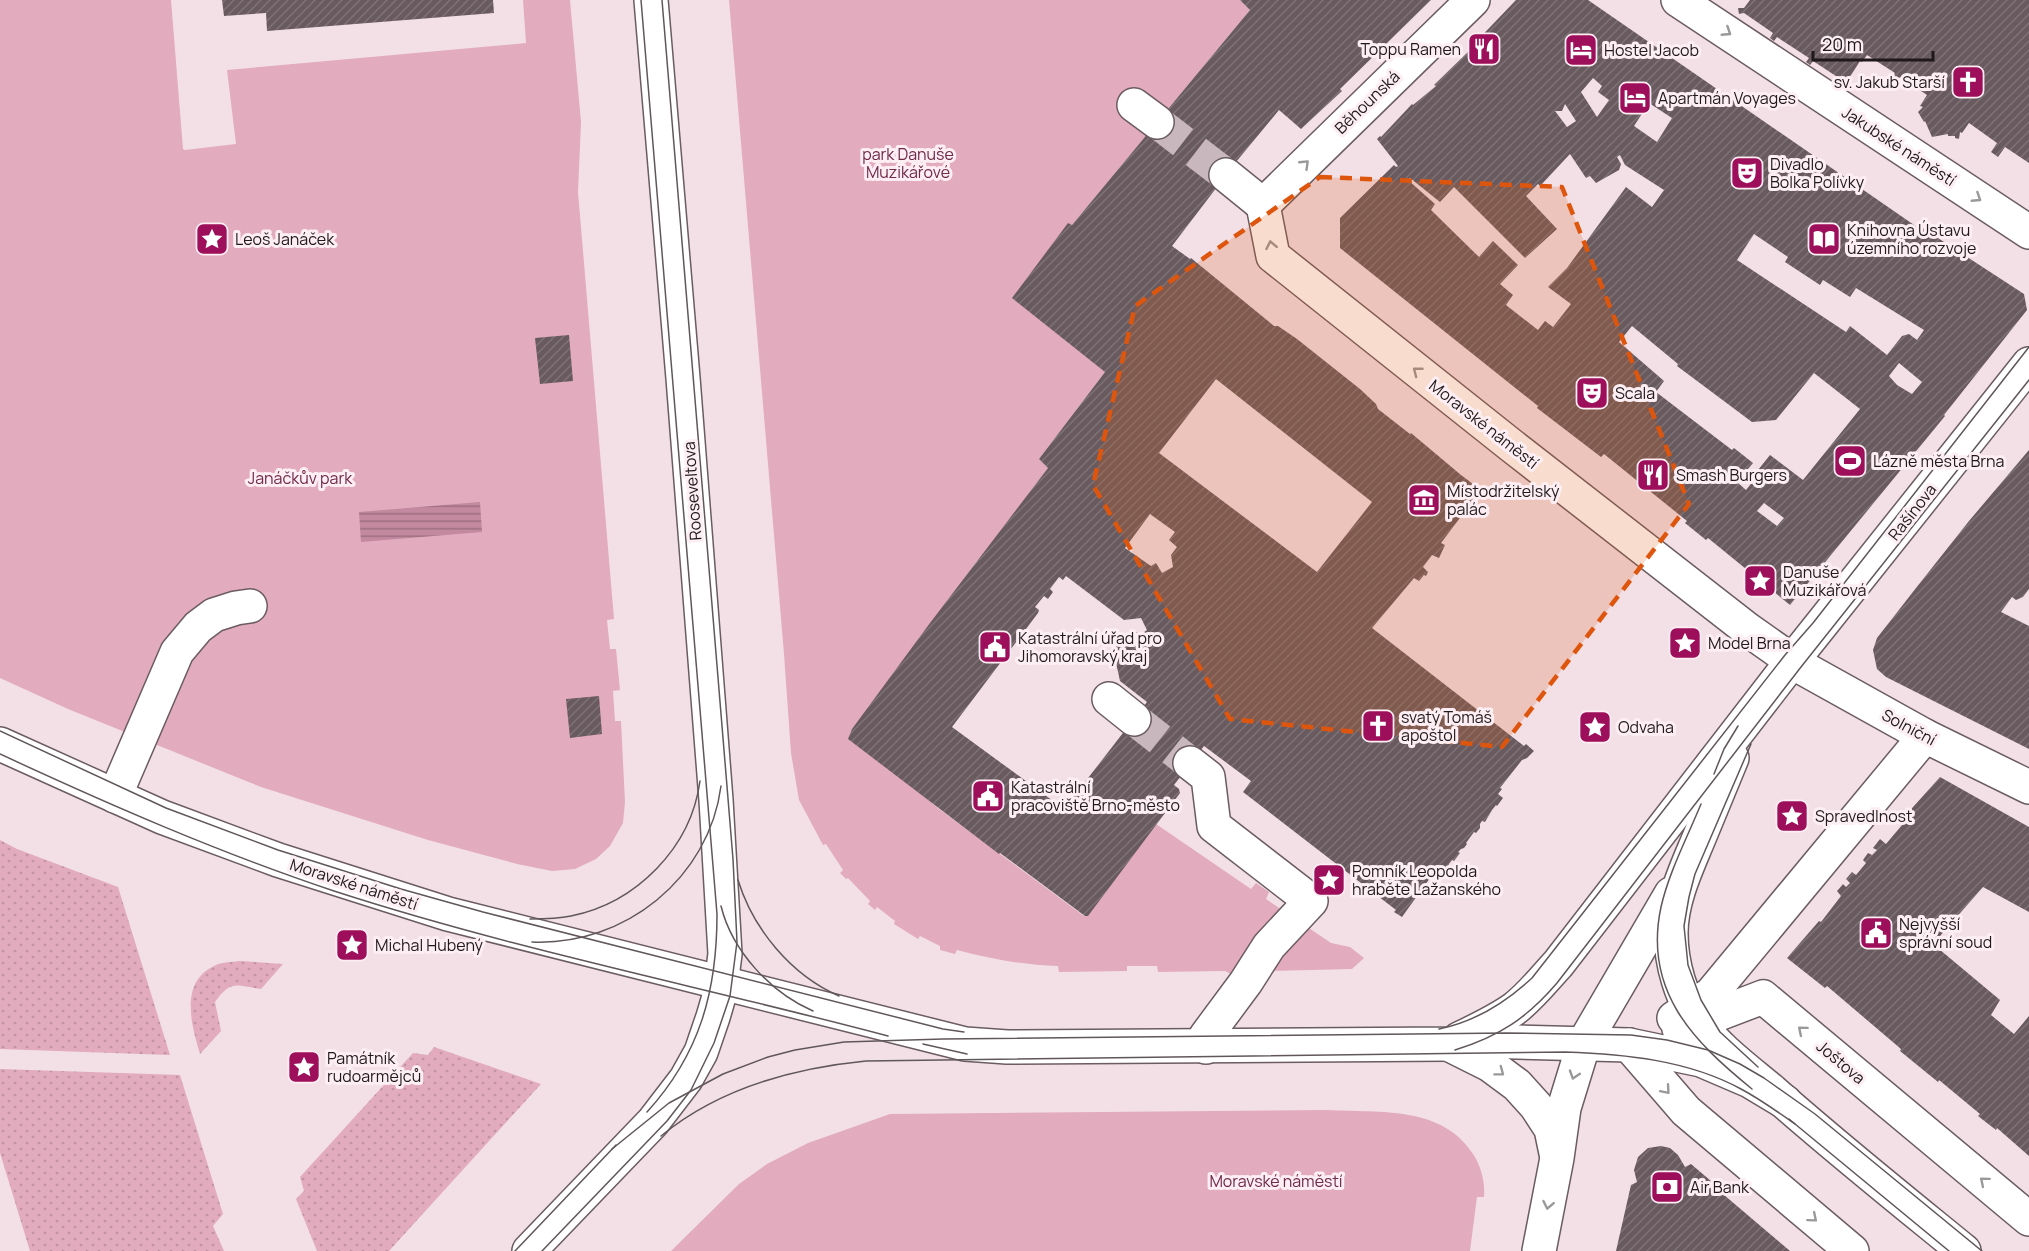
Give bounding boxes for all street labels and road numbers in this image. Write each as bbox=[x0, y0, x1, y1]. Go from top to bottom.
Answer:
street label: Běhounská bbox=[1330, 65, 1404, 139]
street label: Jakubské náměstí bbox=[1838, 101, 1960, 191]
street label: Moravské náměstí bbox=[1425, 374, 1543, 474]
street label: Rooseveltova bbox=[678, 441, 706, 541]
street label: Rašínova bbox=[1883, 479, 1941, 545]
street label: Solniční bbox=[1878, 704, 1940, 751]
street label: Moravské náměstí bbox=[287, 853, 421, 915]
street label: Joštova bbox=[1812, 1035, 1870, 1089]

